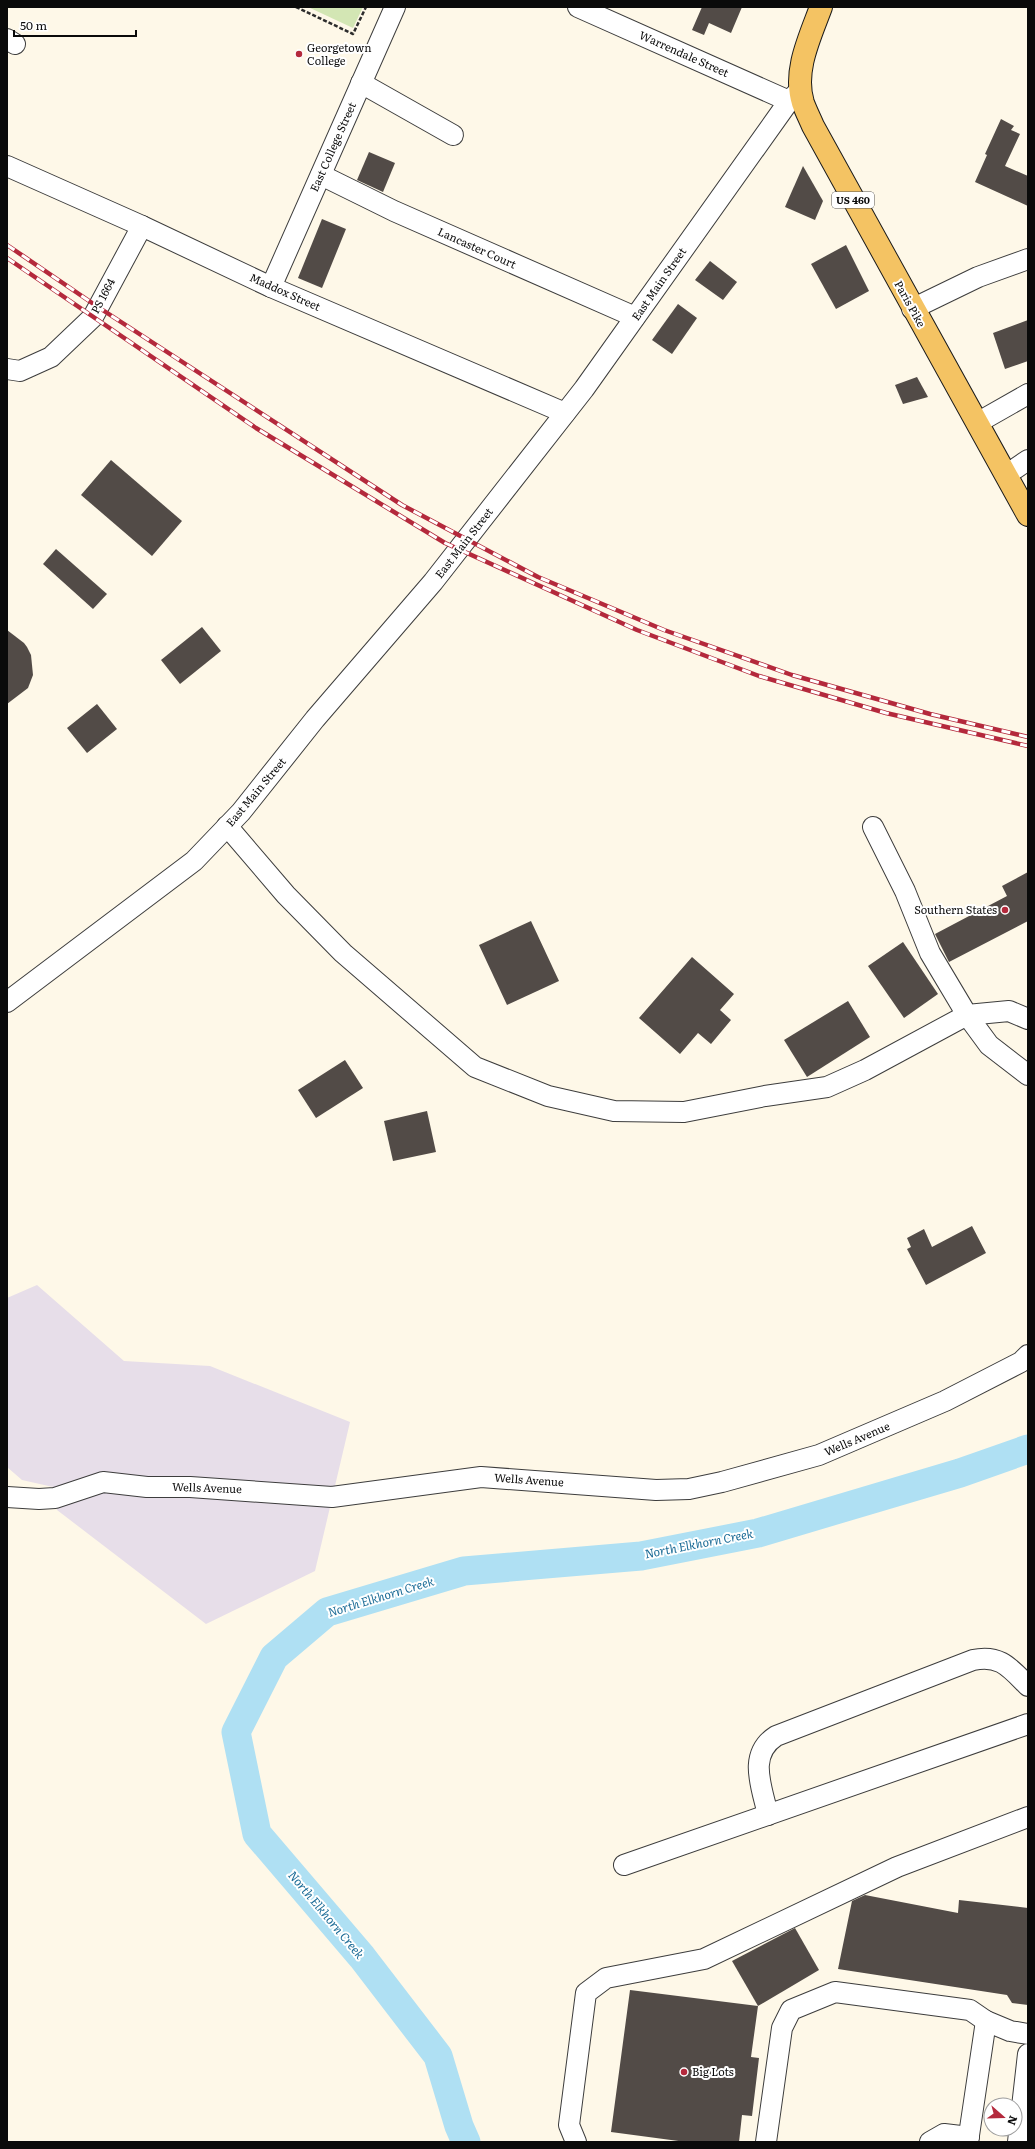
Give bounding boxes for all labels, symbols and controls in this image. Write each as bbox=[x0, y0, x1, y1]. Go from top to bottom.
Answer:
scale bar bbox=[14, 12, 136, 38]
text: 50 m bbox=[20, 16, 47, 34]
street label: Warrendale Street bbox=[637, 26, 732, 80]
place label: Georgetown College bbox=[307, 39, 371, 68]
marker: Georgetown College bbox=[294, 49, 304, 59]
street label: East College Street bbox=[305, 99, 359, 194]
road number: US 460 bbox=[832, 192, 874, 208]
street label: Lancaster Court bbox=[436, 223, 520, 272]
street label: East Main Street bbox=[627, 243, 690, 323]
street label: Maddox Street bbox=[247, 268, 324, 314]
street label: PS 1664 bbox=[86, 275, 118, 316]
street label: Paris Pike bbox=[891, 277, 930, 330]
street label: East Main Street bbox=[431, 503, 496, 581]
street label: East Main Street bbox=[222, 753, 289, 829]
place label: Southern States bbox=[914, 901, 997, 917]
marker: Southern States bbox=[1000, 905, 1010, 915]
street label: Wells Avenue bbox=[821, 1417, 892, 1459]
street label: Wells Avenue bbox=[494, 1469, 565, 1489]
street label: Wells Avenue bbox=[172, 1478, 242, 1496]
water label: North Elkhorn Creek bbox=[643, 1524, 755, 1562]
water label: North Elkhorn Creek bbox=[325, 1571, 436, 1621]
water label: North Elkhorn Creek bbox=[285, 1866, 369, 1963]
place label: Big Lots bbox=[692, 2063, 734, 2079]
marker: Big Lots bbox=[679, 2067, 689, 2077]
north arrow bbox=[983, 2097, 1023, 2137]
text: N bbox=[1004, 2114, 1022, 2128]

